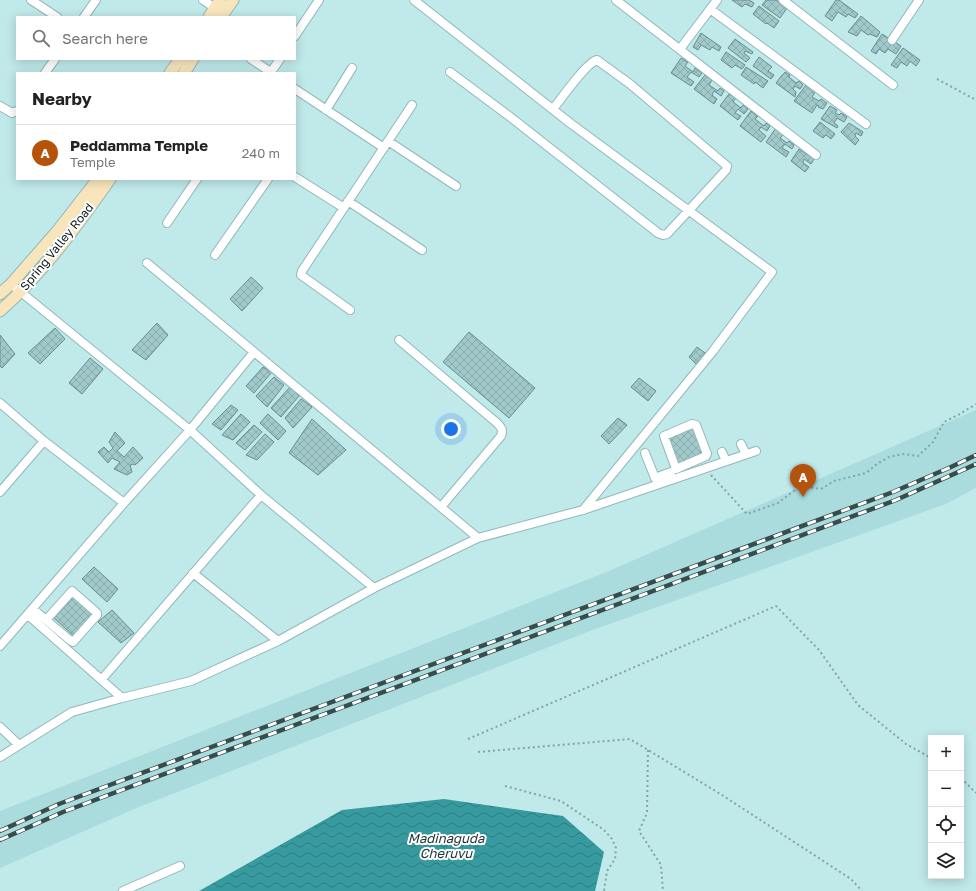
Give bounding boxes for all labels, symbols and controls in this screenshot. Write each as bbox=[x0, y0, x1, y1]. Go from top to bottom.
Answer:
search box bbox=[16, 16, 296, 60]
icon: search bbox=[30, 27, 52, 49]
text: Search here bbox=[62, 29, 148, 47]
text: Nearby bbox=[32, 88, 92, 109]
text: Peddamma Temple bbox=[70, 136, 208, 154]
text: A bbox=[40, 145, 50, 161]
text: 240 m bbox=[242, 145, 280, 161]
text: Temple bbox=[70, 154, 116, 170]
street label: Spring Valley Road bbox=[17, 200, 96, 293]
your location bbox=[441, 419, 461, 439]
pin: A bbox=[790, 464, 816, 497]
map controls bbox=[928, 735, 964, 879]
button: + bbox=[928, 735, 964, 771]
button: − bbox=[928, 771, 964, 807]
button: locate bbox=[928, 807, 964, 843]
water label: Madinaguda Cheruvu bbox=[408, 830, 485, 861]
button: layers bbox=[928, 843, 964, 879]

